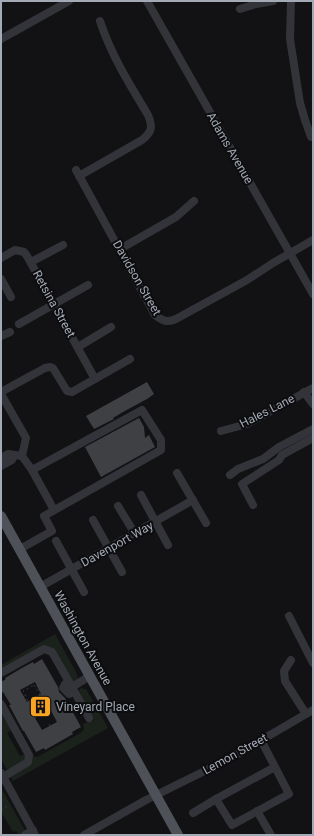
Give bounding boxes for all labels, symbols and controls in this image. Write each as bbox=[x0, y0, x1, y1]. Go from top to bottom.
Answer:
street label: Adams Avenue bbox=[204, 110, 256, 186]
street label: Davidson Street bbox=[110, 238, 164, 318]
street label: Retsina Street bbox=[30, 268, 78, 340]
street label: Hales Lane bbox=[237, 391, 297, 431]
street label: Davenport Way bbox=[78, 518, 156, 570]
street label: Washington Avenue bbox=[51, 588, 115, 688]
building icon: Vineyard Place bbox=[27, 694, 53, 720]
place label: Vineyard Place bbox=[56, 700, 135, 714]
street label: Lemon Street bbox=[200, 731, 270, 777]

